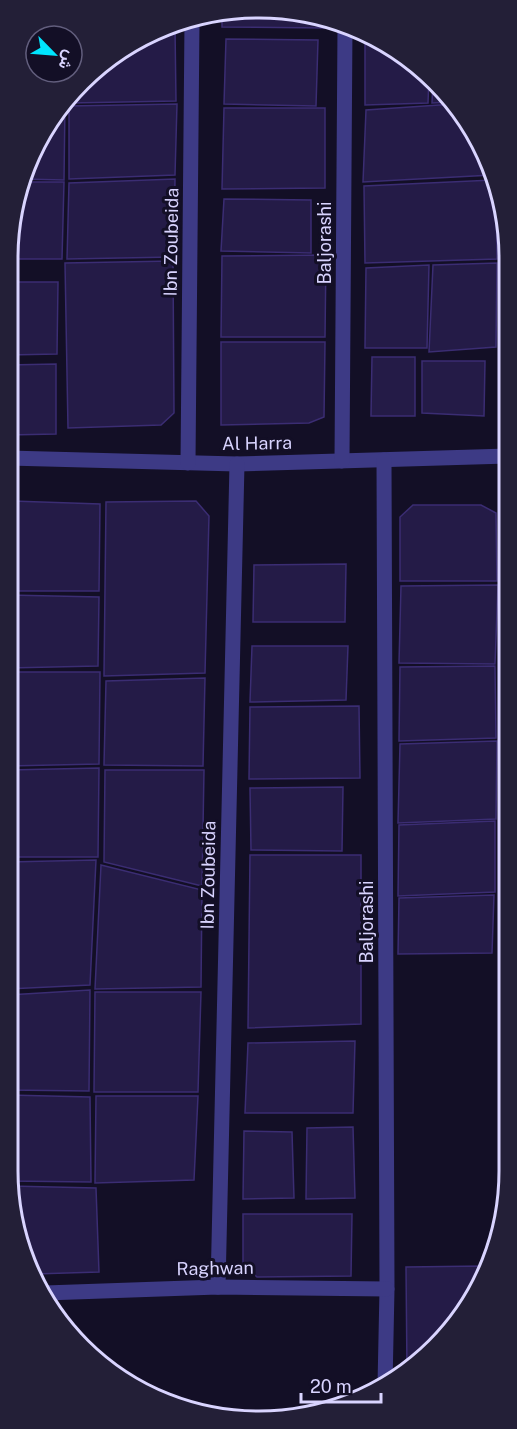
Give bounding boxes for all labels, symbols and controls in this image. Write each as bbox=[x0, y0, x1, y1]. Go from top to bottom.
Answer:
north arrow bbox=[24, 24, 84, 84]
text: ش bbox=[54, 47, 80, 73]
street label: Ibn Zoubeida bbox=[160, 188, 182, 296]
street label: Baljorashi bbox=[314, 202, 335, 284]
street label: Al Harra bbox=[222, 432, 292, 454]
street label: Ibn Zoubeida bbox=[197, 821, 219, 929]
street label: Baljorashi bbox=[356, 881, 377, 963]
street label: Raghwan bbox=[176, 1257, 254, 1279]
scale bar bbox=[301, 1366, 380, 1404]
text: 20 m bbox=[310, 1376, 352, 1397]

